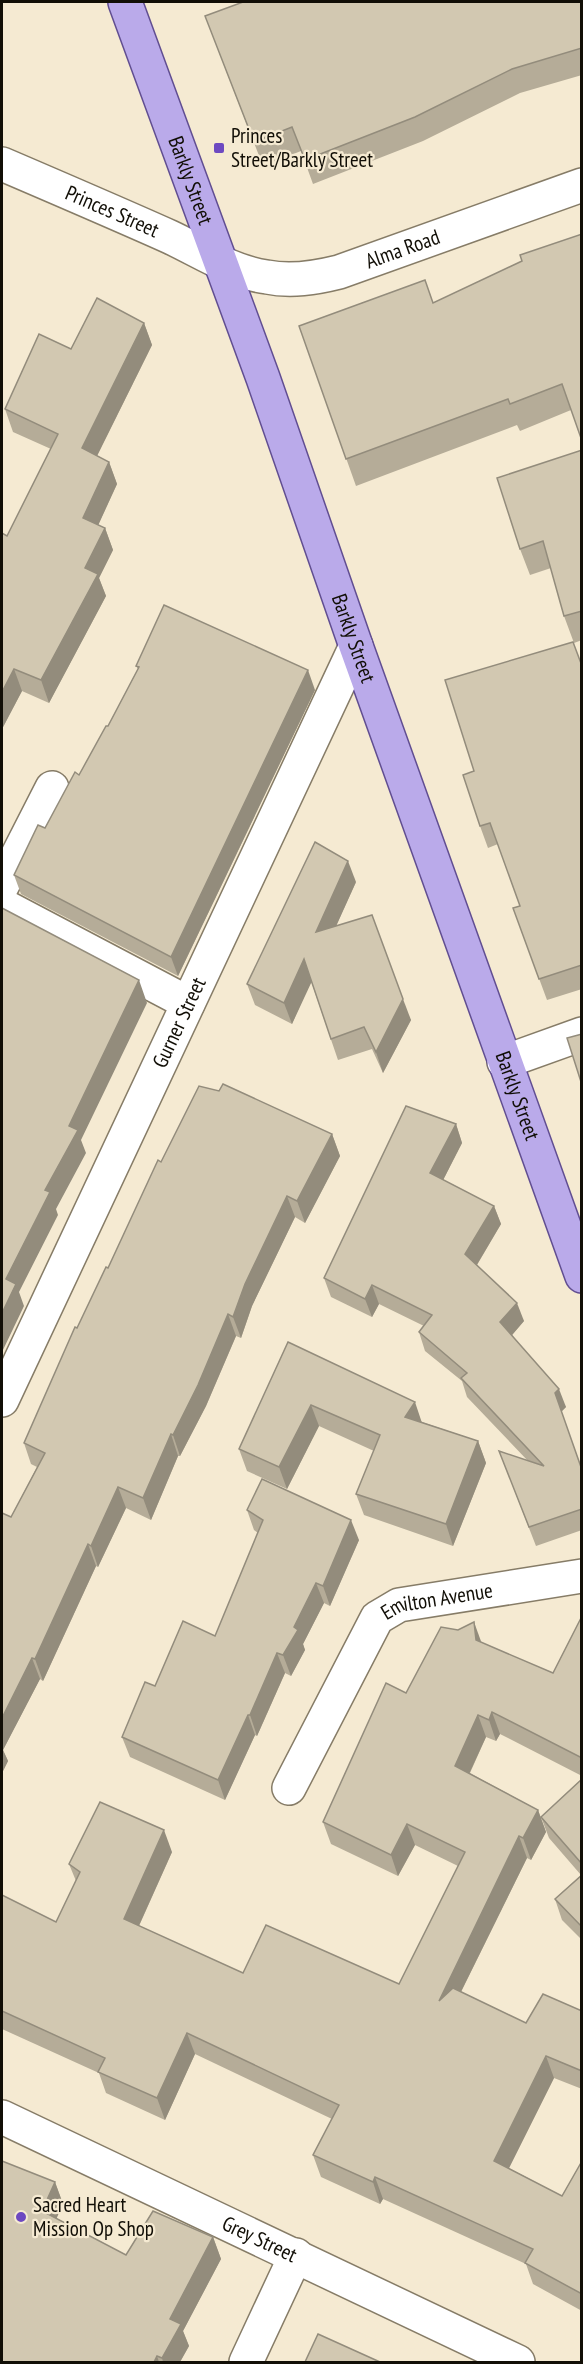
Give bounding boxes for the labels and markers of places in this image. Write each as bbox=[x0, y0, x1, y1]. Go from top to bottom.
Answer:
place label: Princes Street/Barkly Street bbox=[231, 122, 373, 173]
marker: Princes Street/Barkly Street bbox=[212, 141, 226, 155]
place label: Sacred Heart Mission Op Shop bbox=[33, 2191, 154, 2242]
marker: Sacred Heart Mission Op Shop bbox=[14, 2210, 28, 2224]

